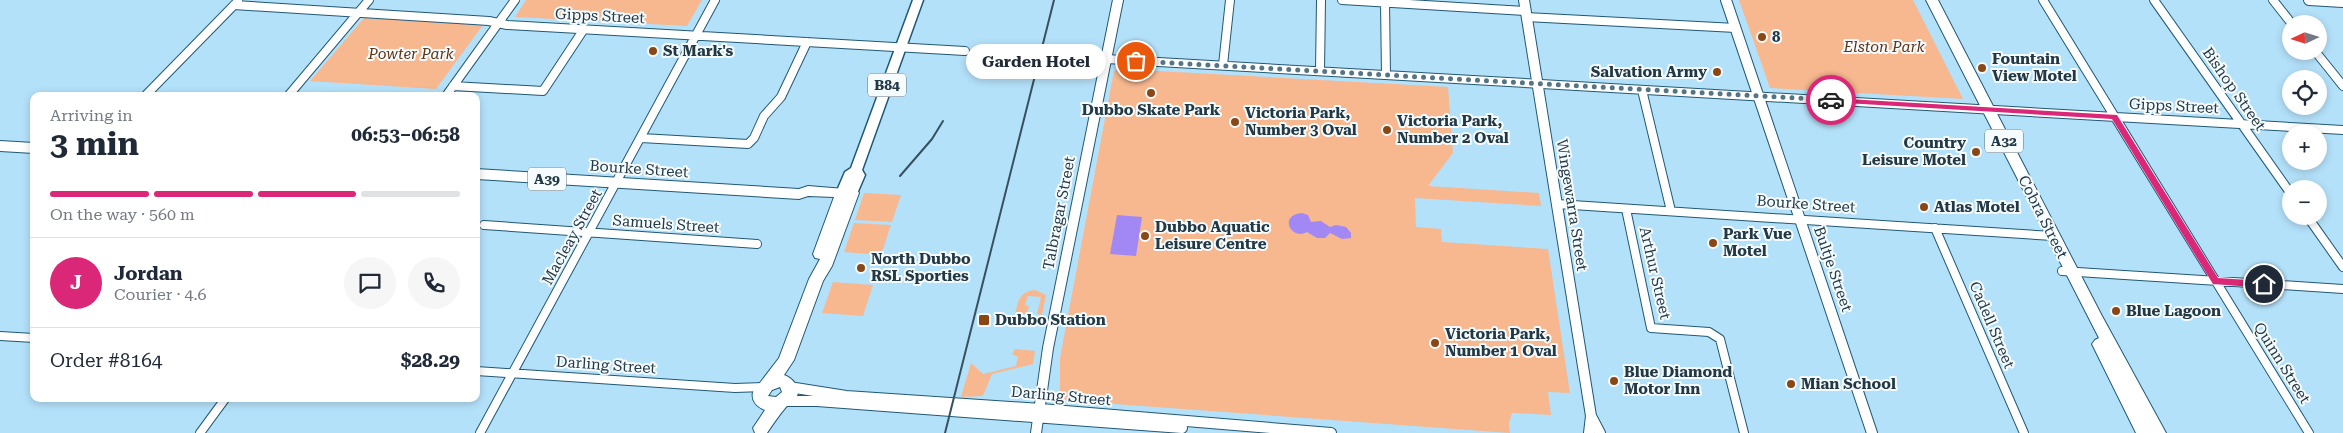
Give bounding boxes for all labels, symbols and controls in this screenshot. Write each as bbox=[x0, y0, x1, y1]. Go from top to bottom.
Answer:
street label: Gipps Street bbox=[555, 5, 646, 27]
north arrow bbox=[2282, 15, 2328, 60]
map controls bbox=[2282, 15, 2327, 225]
place label: 8 bbox=[1772, 28, 1781, 46]
marker: 8 bbox=[1756, 31, 1768, 43]
park label: Elston Park bbox=[1842, 38, 1925, 56]
pin bbox=[1115, 40, 1157, 82]
place label: St Mark's bbox=[663, 42, 734, 60]
callout: Garden Hotel bbox=[966, 44, 1106, 78]
street label: Bishop Street bbox=[2199, 44, 2270, 134]
park label: Powter Park bbox=[367, 45, 455, 63]
marker: St Mark's bbox=[647, 45, 659, 57]
icon: bag bbox=[1122, 47, 1150, 75]
place label: Fountain View Motel bbox=[1992, 50, 2077, 85]
text: Garden Hotel bbox=[982, 52, 1090, 71]
marker: Fountain View Motel bbox=[1976, 62, 1988, 74]
place label: Salvation Army bbox=[1591, 63, 1707, 81]
marker: Salvation Army bbox=[1711, 66, 1723, 78]
button: locate bbox=[2282, 70, 2327, 115]
road number: B84 bbox=[868, 74, 906, 96]
courier bbox=[1806, 75, 1856, 125]
icon: car bbox=[1817, 86, 1845, 114]
marker: Dubbo Skate Park bbox=[1145, 87, 1157, 99]
street label: Gipps Street bbox=[2129, 95, 2220, 117]
place label: Dubbo Skate Park bbox=[1082, 101, 1221, 119]
place label: Victoria Park, Number 3 Oval bbox=[1245, 104, 1357, 139]
text: Arriving in bbox=[50, 106, 133, 125]
place label: Victoria Park, Number 2 Oval bbox=[1397, 112, 1509, 147]
marker: Victoria Park, Number 3 Oval bbox=[1229, 116, 1241, 128]
text: 06:53–06:58 bbox=[351, 123, 460, 146]
marker: Victoria Park, Number 2 Oval bbox=[1381, 124, 1393, 136]
text: 3 min bbox=[50, 125, 139, 163]
button: + bbox=[2282, 125, 2327, 170]
road number: A32 bbox=[1985, 130, 2023, 152]
place label: Country Leisure Motel bbox=[1862, 134, 1966, 169]
street label: Wingewarra Street bbox=[1553, 138, 1591, 273]
marker: Country Leisure Motel bbox=[1970, 146, 1982, 158]
street label: Talbragar Street bbox=[1039, 154, 1079, 271]
street label: Bourke Street bbox=[589, 157, 689, 181]
road number: A39 bbox=[528, 168, 566, 190]
street label: Cobra Street bbox=[2014, 173, 2072, 262]
button: − bbox=[2282, 180, 2327, 225]
street label: Macleay Street bbox=[538, 186, 606, 288]
street label: Bourke Street bbox=[1756, 192, 1856, 216]
place label: Atlas Motel bbox=[1934, 198, 2020, 216]
marker: Atlas Motel bbox=[1918, 201, 1930, 213]
text: On the way · 560 m bbox=[50, 205, 195, 224]
street label: Samuels Street bbox=[612, 211, 720, 237]
place label: Dubbo Aquatic Leisure Centre bbox=[1155, 218, 1270, 253]
street label: Bultje Street bbox=[1810, 224, 1856, 314]
street label: Arthur Street bbox=[1636, 225, 1674, 321]
place label: Park Vue Motel bbox=[1723, 225, 1792, 260]
marker: Dubbo Aquatic Leisure Centre bbox=[1139, 230, 1151, 242]
marker: Park Vue Motel bbox=[1707, 237, 1719, 249]
place label: North Dubbo RSL Sporties bbox=[871, 250, 971, 285]
button: chat bbox=[344, 257, 396, 309]
button: phone bbox=[408, 257, 460, 309]
text: Jordan bbox=[114, 262, 183, 285]
marker: North Dubbo RSL Sporties bbox=[855, 262, 867, 274]
pin bbox=[2243, 263, 2285, 305]
icon: home bbox=[2250, 270, 2278, 298]
text: J bbox=[70, 271, 82, 294]
street label: Cadell Street bbox=[1966, 279, 2019, 371]
text: Courier · 4.6 bbox=[114, 285, 207, 304]
place label: Blue Lagoon bbox=[2126, 302, 2221, 320]
marker: Blue Lagoon bbox=[2110, 305, 2122, 317]
place label: Dubbo Station bbox=[995, 311, 1106, 329]
marker: Dubbo Station bbox=[977, 313, 991, 327]
street label: Quinn Street bbox=[2250, 319, 2314, 407]
place label: Victoria Park, Number 1 Oval bbox=[1445, 325, 1557, 360]
marker: Victoria Park, Number 1 Oval bbox=[1429, 337, 1441, 349]
text: Order #8164 bbox=[50, 349, 162, 372]
text: $28.29 bbox=[401, 349, 460, 372]
street label: Darling Street bbox=[555, 353, 657, 378]
place label: Blue Diamond Motor Inn bbox=[1624, 363, 1732, 398]
marker: Blue Diamond Motor Inn bbox=[1608, 375, 1620, 387]
place label: Mian School bbox=[1801, 375, 1896, 393]
marker: Mian School bbox=[1785, 378, 1797, 390]
street label: Darling Street bbox=[1010, 383, 1112, 409]

